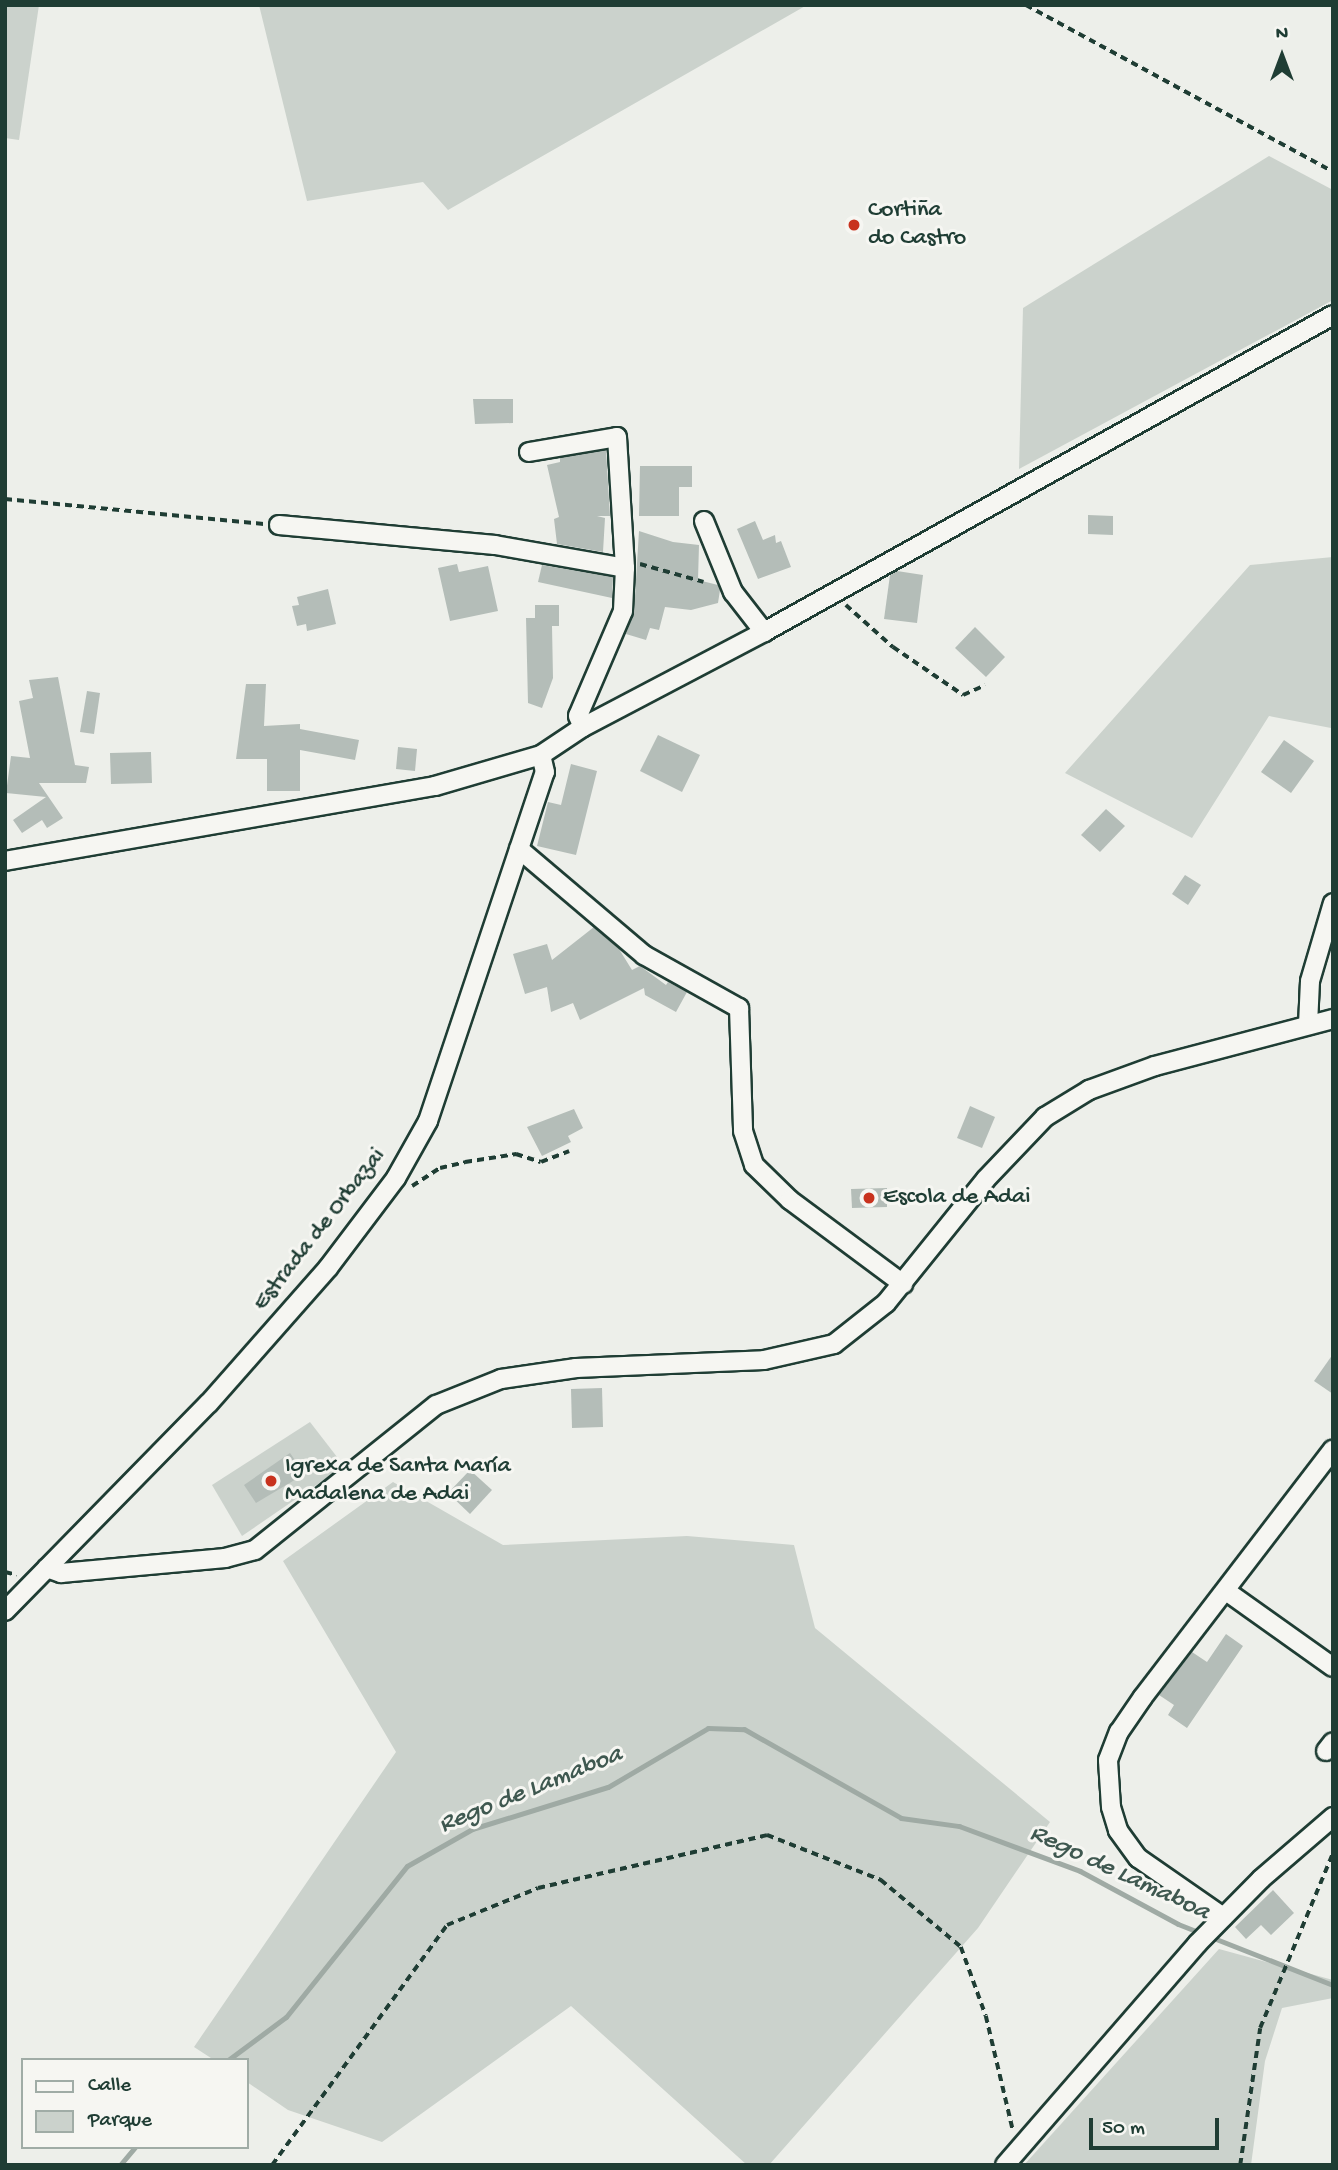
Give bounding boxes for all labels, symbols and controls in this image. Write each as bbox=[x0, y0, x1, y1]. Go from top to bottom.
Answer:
north arrow bbox=[1247, 21, 1317, 91]
text: N bbox=[1276, 23, 1288, 46]
place label: Cortiña do Castro bbox=[868, 197, 966, 253]
marker: Cortiña do Castro bbox=[846, 217, 862, 233]
street label: Estrada de Orbazai bbox=[248, 1143, 392, 1317]
place label: Escola de Adai bbox=[883, 1184, 1031, 1212]
marker: Escola de Adai bbox=[861, 1190, 877, 1206]
place label: Igrexa de Santa María Madalena de Adai bbox=[285, 1453, 511, 1509]
marker: Igrexa de Santa María Madalena de Adai bbox=[263, 1473, 279, 1489]
water label: Rego de Lamaboa bbox=[435, 1740, 627, 1842]
water label: Rego de Lamaboa bbox=[1024, 1819, 1214, 1929]
legend bbox=[21, 2058, 248, 2149]
text: Calle bbox=[88, 2074, 131, 2099]
scale bar bbox=[1093, 2104, 1222, 2148]
text: Parque bbox=[88, 2109, 152, 2134]
text: 50 m bbox=[1102, 2117, 1145, 2142]

